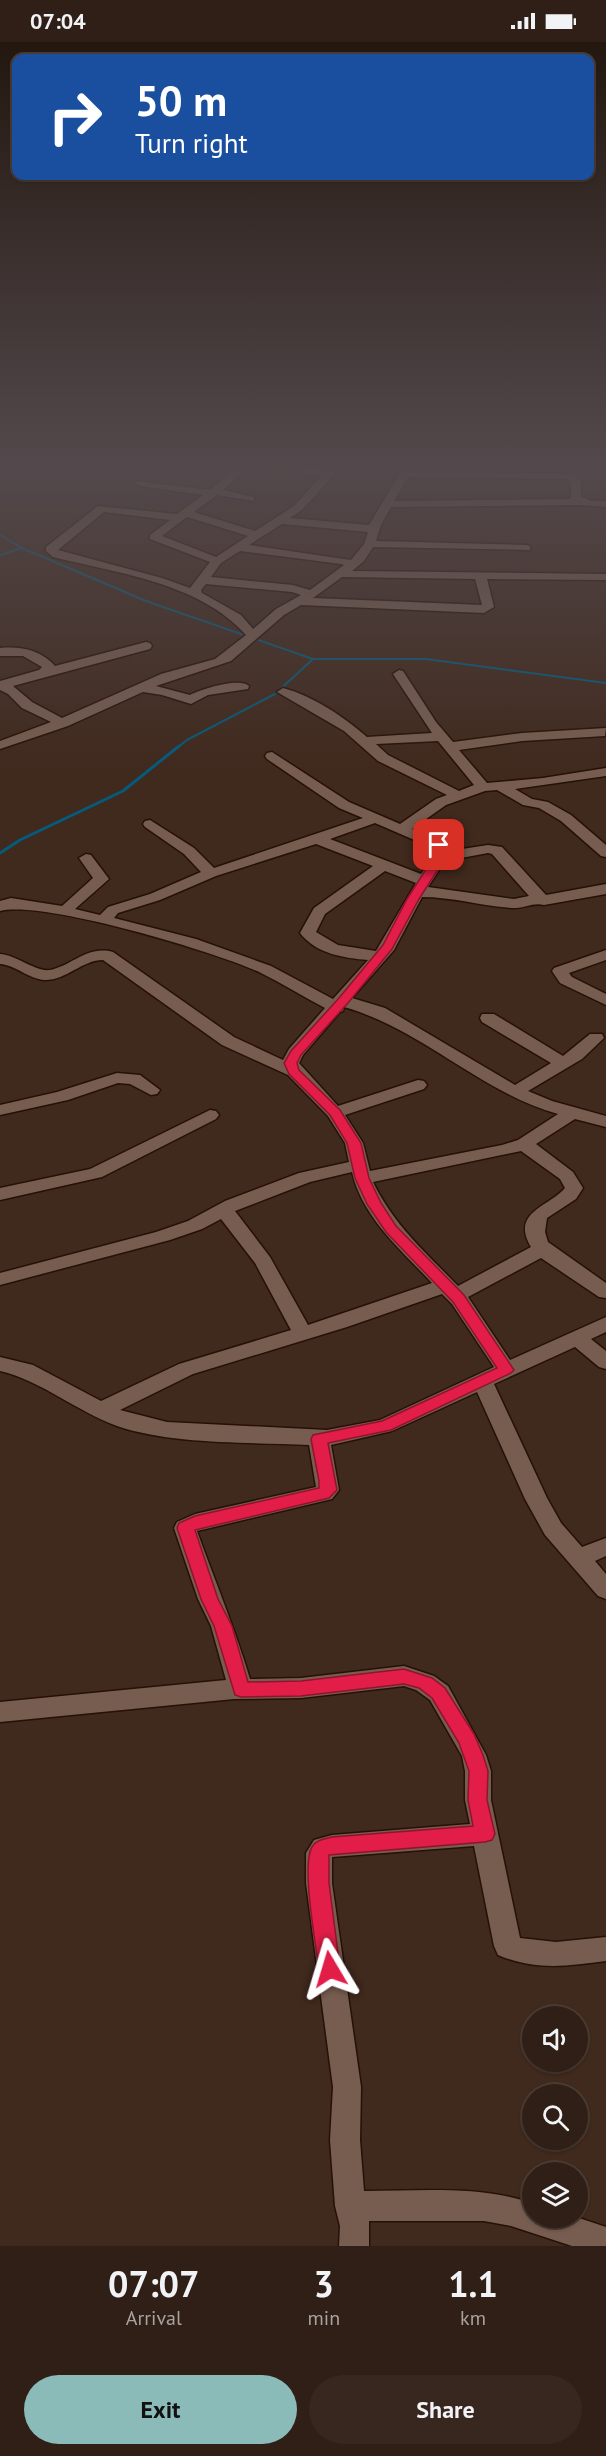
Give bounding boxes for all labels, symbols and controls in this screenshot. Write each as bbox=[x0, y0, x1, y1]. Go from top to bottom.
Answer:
text: 07:04 bbox=[30, 7, 86, 35]
text: 50 m bbox=[135, 73, 227, 128]
icon: right bbox=[36, 78, 114, 156]
text: Turn right bbox=[135, 126, 248, 160]
pin bbox=[413, 819, 464, 870]
icon: arrive bbox=[422, 828, 455, 861]
position arrow bbox=[298, 1937, 362, 2001]
map controls bbox=[522, 2006, 588, 2228]
button: sound bbox=[522, 2006, 588, 2072]
button: search bbox=[522, 2084, 588, 2150]
button: layers bbox=[522, 2162, 588, 2228]
text: 07:07 bbox=[108, 2260, 199, 2307]
text: 3 bbox=[314, 2260, 334, 2307]
text: 1.1 bbox=[448, 2260, 498, 2307]
text: Arrival bbox=[126, 2305, 182, 2331]
text: min bbox=[308, 2305, 340, 2331]
text: km bbox=[460, 2305, 486, 2331]
button: Exit bbox=[24, 2375, 297, 2444]
button: Share bbox=[309, 2375, 582, 2444]

